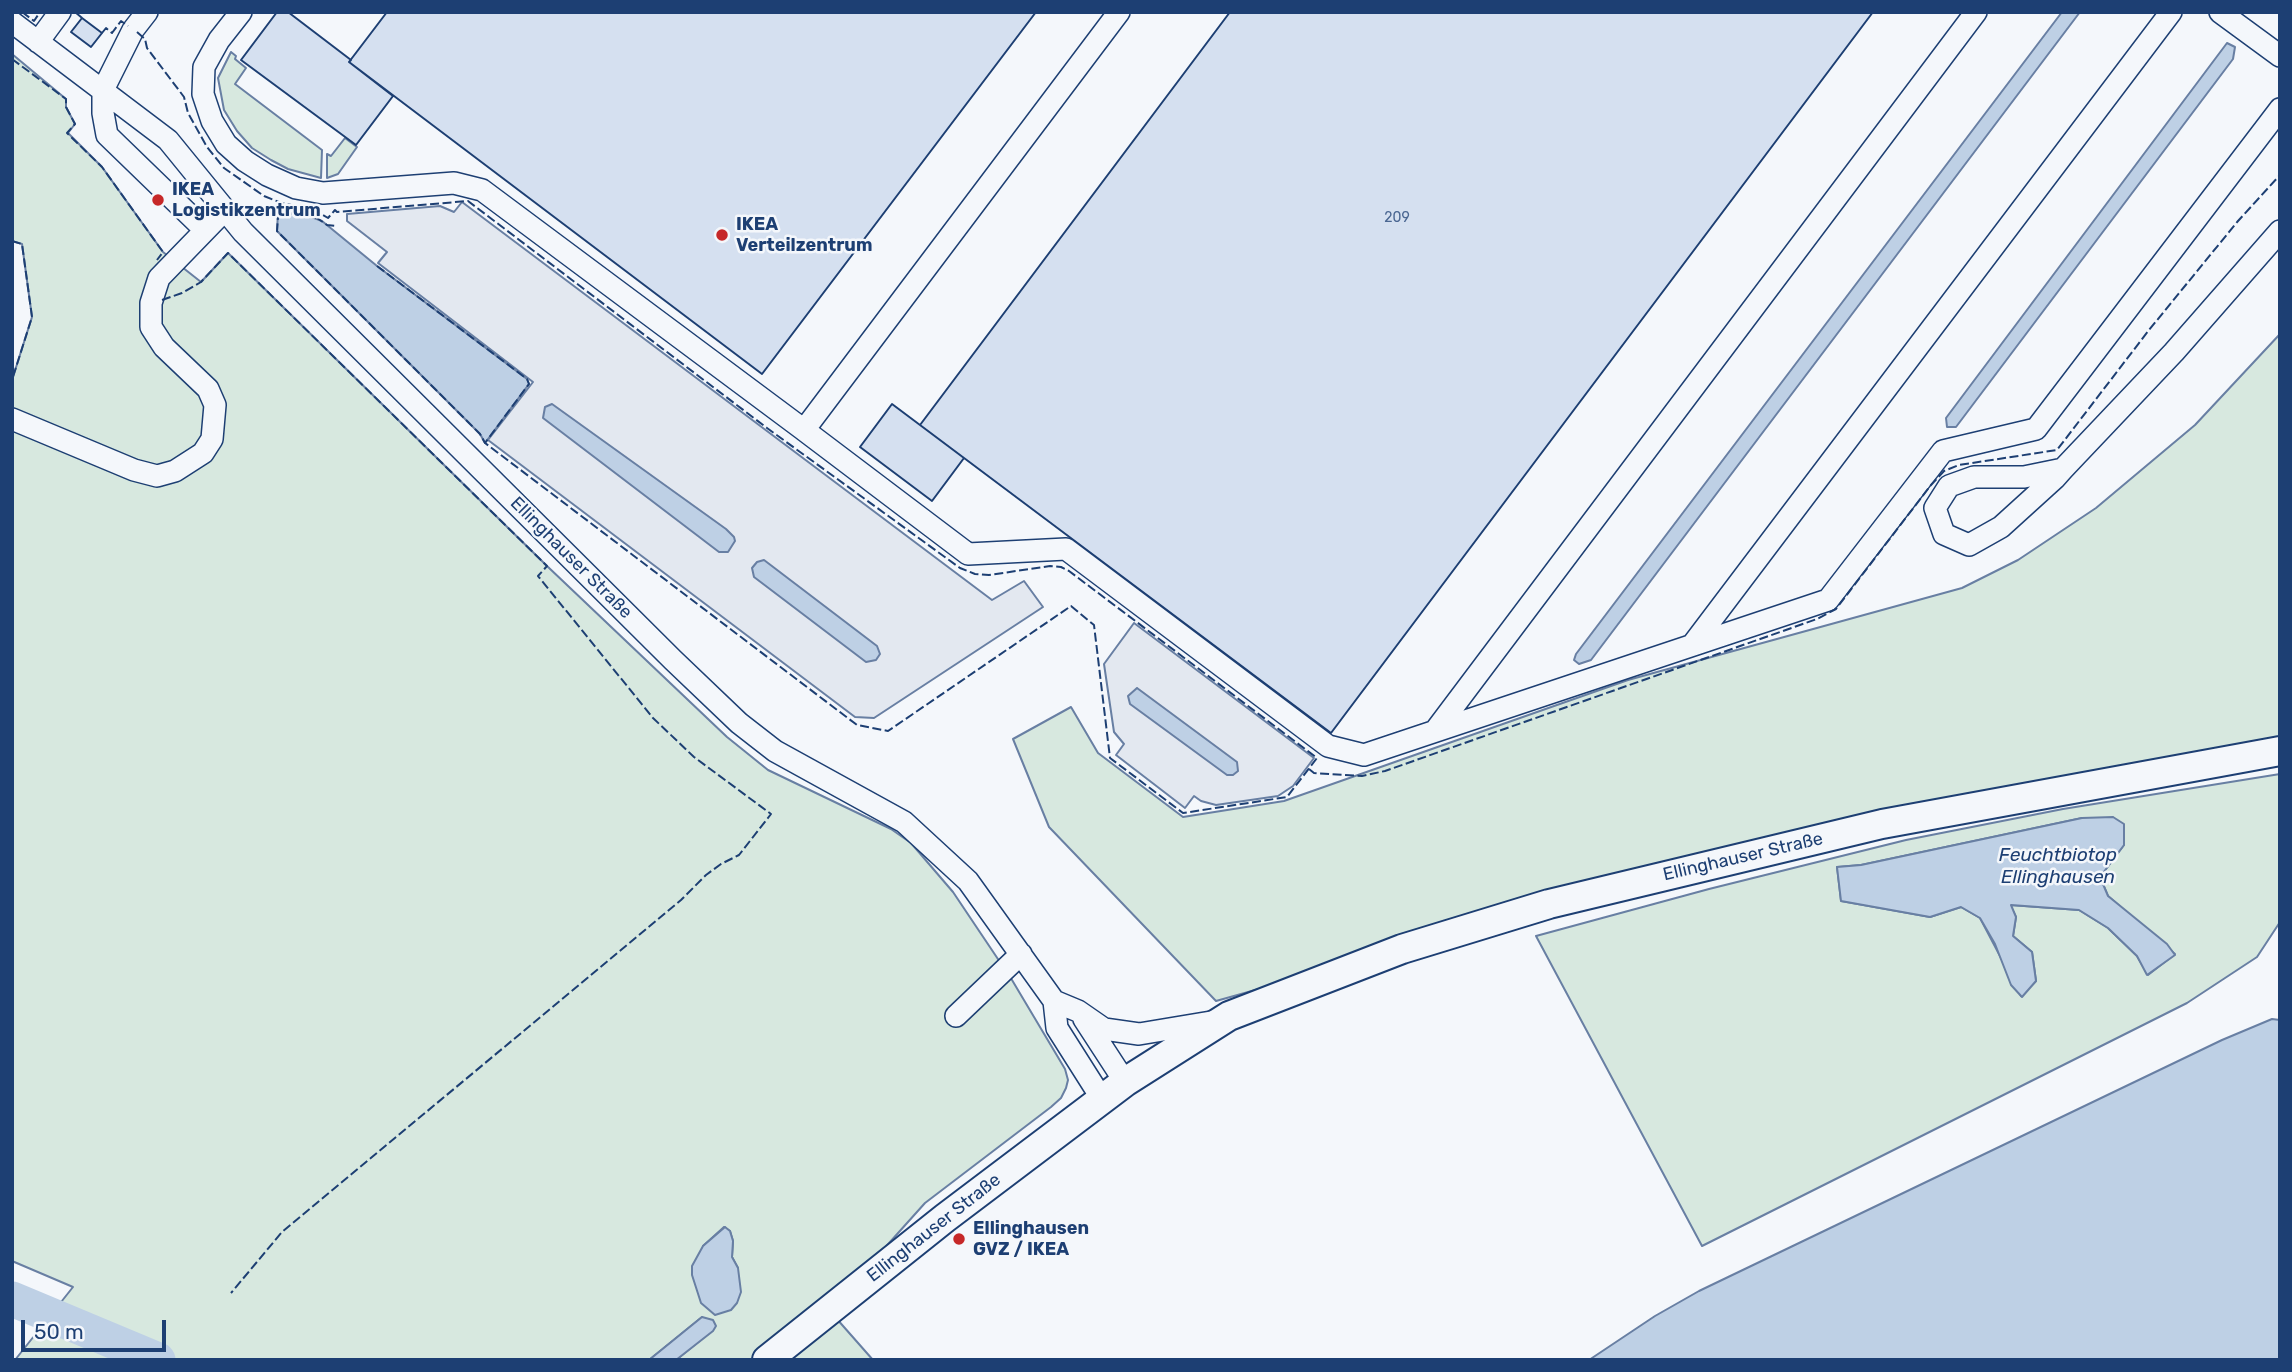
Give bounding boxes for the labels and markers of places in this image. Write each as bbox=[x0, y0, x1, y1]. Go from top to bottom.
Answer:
place label: IKEA Logistikzentrum bbox=[172, 179, 321, 222]
marker: IKEA Logistikzentrum bbox=[150, 192, 166, 208]
place label: IKEA Verteilzentrum bbox=[736, 214, 872, 256]
marker: IKEA Verteilzentrum bbox=[714, 227, 730, 243]
place label: Ellinghausen GVZ / IKEA bbox=[973, 1218, 1089, 1260]
marker: Ellinghausen GVZ / IKEA bbox=[951, 1231, 967, 1247]

